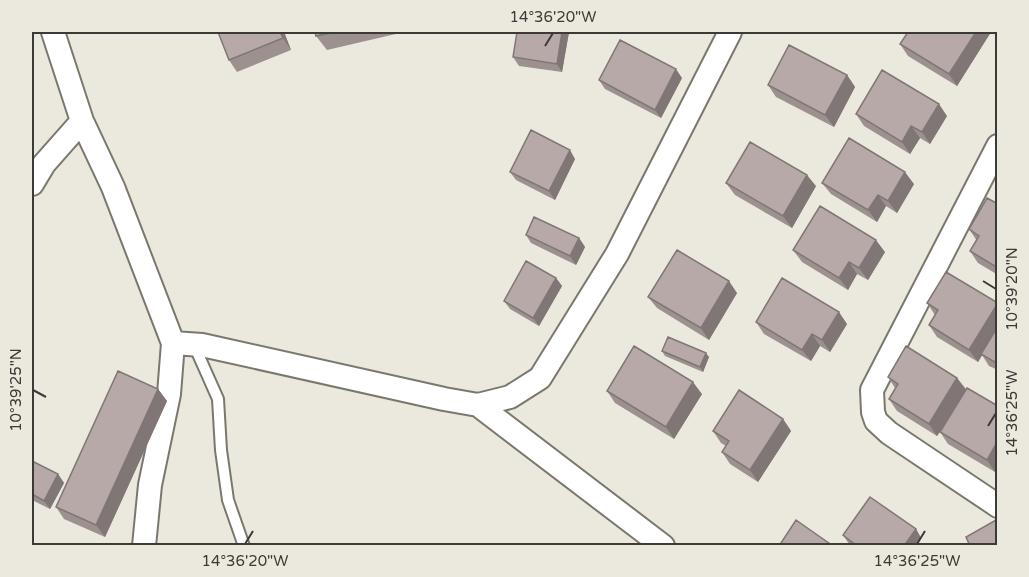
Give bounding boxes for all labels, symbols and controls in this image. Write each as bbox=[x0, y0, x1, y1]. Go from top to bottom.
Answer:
text: 14°36'20"W bbox=[510, 8, 596, 26]
text: 10°39'20"N bbox=[1003, 247, 1021, 331]
text: 10°39'25"N bbox=[7, 348, 25, 432]
text: 14°36'25"W bbox=[1003, 370, 1021, 456]
text: 14°36'20"W bbox=[202, 552, 288, 570]
text: 14°36'25"W bbox=[874, 552, 960, 570]

